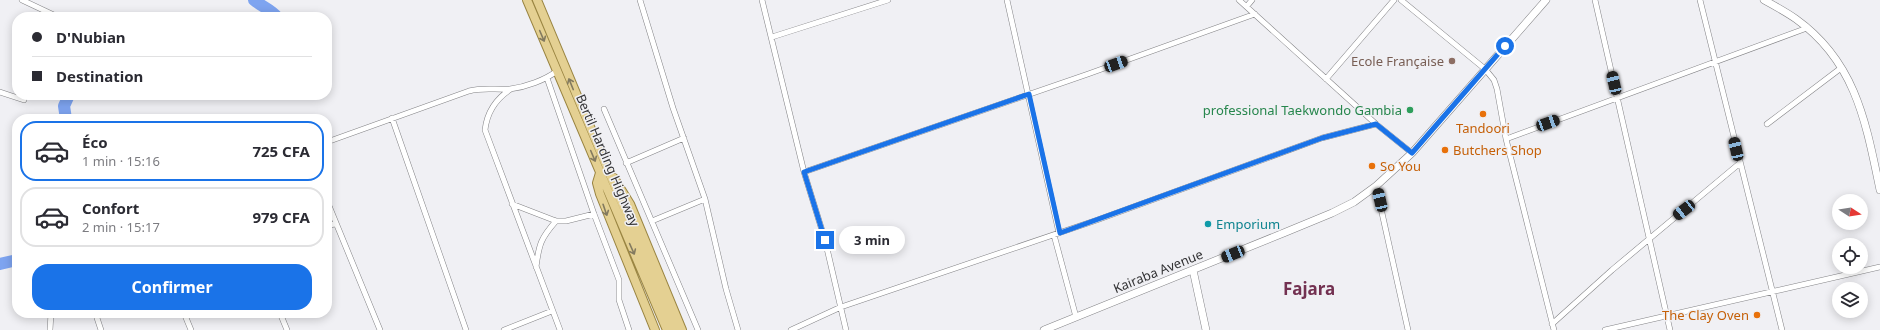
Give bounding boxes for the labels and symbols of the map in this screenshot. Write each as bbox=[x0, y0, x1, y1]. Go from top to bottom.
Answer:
one-way arrow bbox=[539, 29, 547, 41]
route start bbox=[1496, 37, 1514, 55]
place label: Ecole Française bbox=[1351, 52, 1444, 70]
car bbox=[1103, 54, 1129, 74]
marker: Ecole Française bbox=[1447, 56, 1457, 66]
car bbox=[1605, 70, 1623, 96]
one-way arrow bbox=[567, 78, 575, 90]
street label: Bertil Harding Highway bbox=[572, 91, 644, 229]
place label: professional Taekwondo Gambia bbox=[1203, 101, 1402, 119]
marker: professional Taekwondo Gambia bbox=[1405, 105, 1415, 115]
marker: Tandoori bbox=[1478, 109, 1488, 119]
car bbox=[1535, 113, 1561, 133]
place label: Tandoori bbox=[1456, 119, 1510, 137]
car bbox=[1727, 136, 1745, 162]
place label: Butchers Shop bbox=[1453, 141, 1542, 159]
marker: Butchers Shop bbox=[1440, 145, 1450, 155]
one-way arrow bbox=[589, 149, 597, 161]
place label: So You bbox=[1380, 157, 1421, 175]
marker: So You bbox=[1367, 161, 1377, 171]
car bbox=[1371, 187, 1389, 213]
north arrow bbox=[1832, 194, 1868, 230]
car bbox=[1671, 198, 1697, 222]
one-way arrow bbox=[602, 204, 610, 216]
place label: Emporium bbox=[1216, 215, 1280, 233]
marker: Emporium bbox=[1203, 219, 1213, 229]
callout: 3 min bbox=[839, 226, 905, 254]
route end bbox=[816, 231, 834, 249]
one-way arrow bbox=[629, 242, 637, 254]
car bbox=[1220, 244, 1246, 264]
street label: Kairaba Avenue bbox=[1110, 245, 1206, 297]
district label: Fajara bbox=[1283, 277, 1335, 300]
place label: The Clay Oven bbox=[1662, 306, 1749, 324]
marker: The Clay Oven bbox=[1752, 310, 1762, 320]

